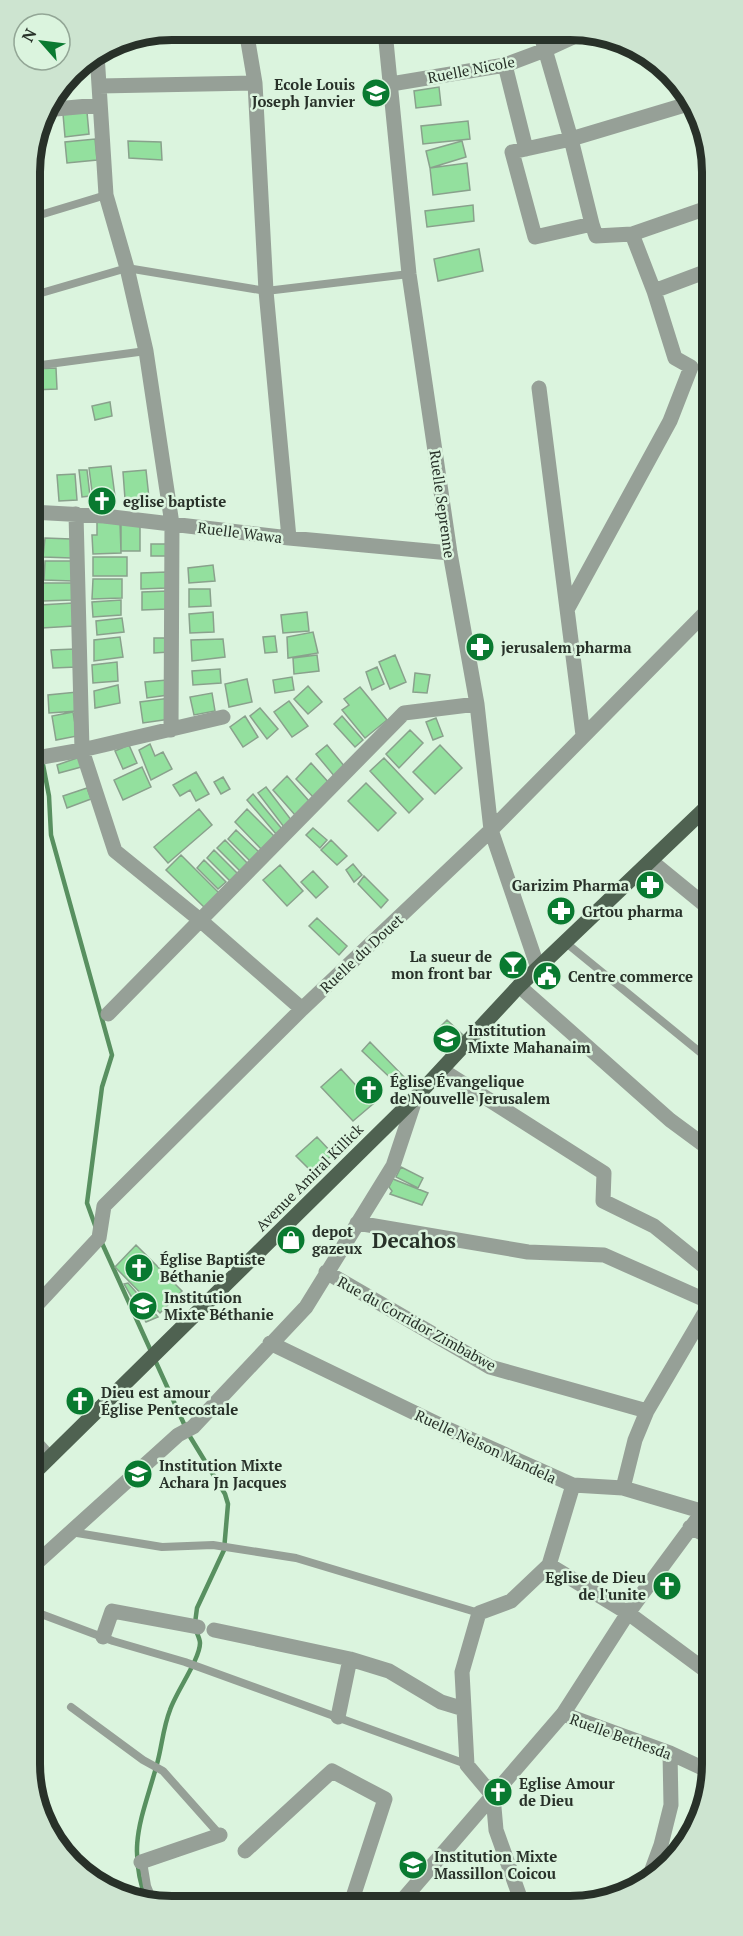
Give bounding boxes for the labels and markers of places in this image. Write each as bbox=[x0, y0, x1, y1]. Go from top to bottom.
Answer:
place label: Ecole Louis Joseph Janvier bbox=[252, 74, 356, 111]
school or university icon: Ecole Louis Joseph Janvier bbox=[360, 77, 392, 109]
church icon: eglise baptiste bbox=[86, 485, 118, 517]
place label: eglise baptiste bbox=[123, 491, 226, 511]
pharmacy icon: jerusalem pharma bbox=[464, 631, 496, 663]
place label: jerusalem pharma bbox=[501, 637, 632, 657]
pharmacy icon: Garizim Pharma bbox=[634, 869, 666, 901]
place label: Garizim Pharma bbox=[512, 875, 630, 895]
pharmacy icon: Grtou pharma bbox=[545, 895, 577, 927]
place label: Grtou pharma bbox=[582, 901, 684, 921]
place label: La sueur de mon front bar bbox=[391, 946, 493, 983]
bar icon: La sueur de mon front bar bbox=[497, 949, 529, 981]
public building icon: Centre commerce bbox=[531, 960, 563, 992]
place label: Centre commerce bbox=[568, 966, 693, 986]
place label: Institution Mixte Mahanaim bbox=[468, 1020, 591, 1057]
school or university icon: Institution Mixte Mahanaim bbox=[431, 1023, 463, 1055]
place label: Église Évangelique de Nouvelle Jerusalem bbox=[390, 1071, 550, 1108]
church icon: Église Évangelique de Nouvelle Jerusalem bbox=[353, 1074, 385, 1106]
place label: depot gazeux bbox=[312, 1221, 363, 1258]
shop icon: depot gazeux bbox=[275, 1224, 307, 1256]
place label: Église Baptiste Béthanie bbox=[160, 1249, 265, 1286]
church icon: Église Baptiste Béthanie bbox=[123, 1252, 155, 1284]
place label: Institution Mixte Béthanie bbox=[164, 1287, 274, 1324]
school or university icon: Institution Mixte Béthanie bbox=[127, 1290, 159, 1322]
place label: Dieu est amour Église Pentecostale bbox=[101, 1382, 238, 1419]
church icon: Dieu est amour Église Pentecostale bbox=[64, 1385, 96, 1417]
place label: Institution Mixte Achara Jn Jacques bbox=[159, 1455, 287, 1492]
school or university icon: Institution Mixte Achara Jn Jacques bbox=[122, 1458, 154, 1490]
place label: Eglise de Dieu de l'unite bbox=[545, 1567, 647, 1604]
church icon: Eglise de Dieu de l'unite bbox=[651, 1570, 683, 1602]
place label: Eglise Amour de Dieu bbox=[519, 1773, 615, 1810]
church icon: Eglise Amour de Dieu bbox=[482, 1776, 514, 1808]
place label: Institution Mixte Massillon Coicou bbox=[434, 1846, 557, 1883]
school or university icon: Institution Mixte Massillon Coicou bbox=[397, 1849, 429, 1881]

